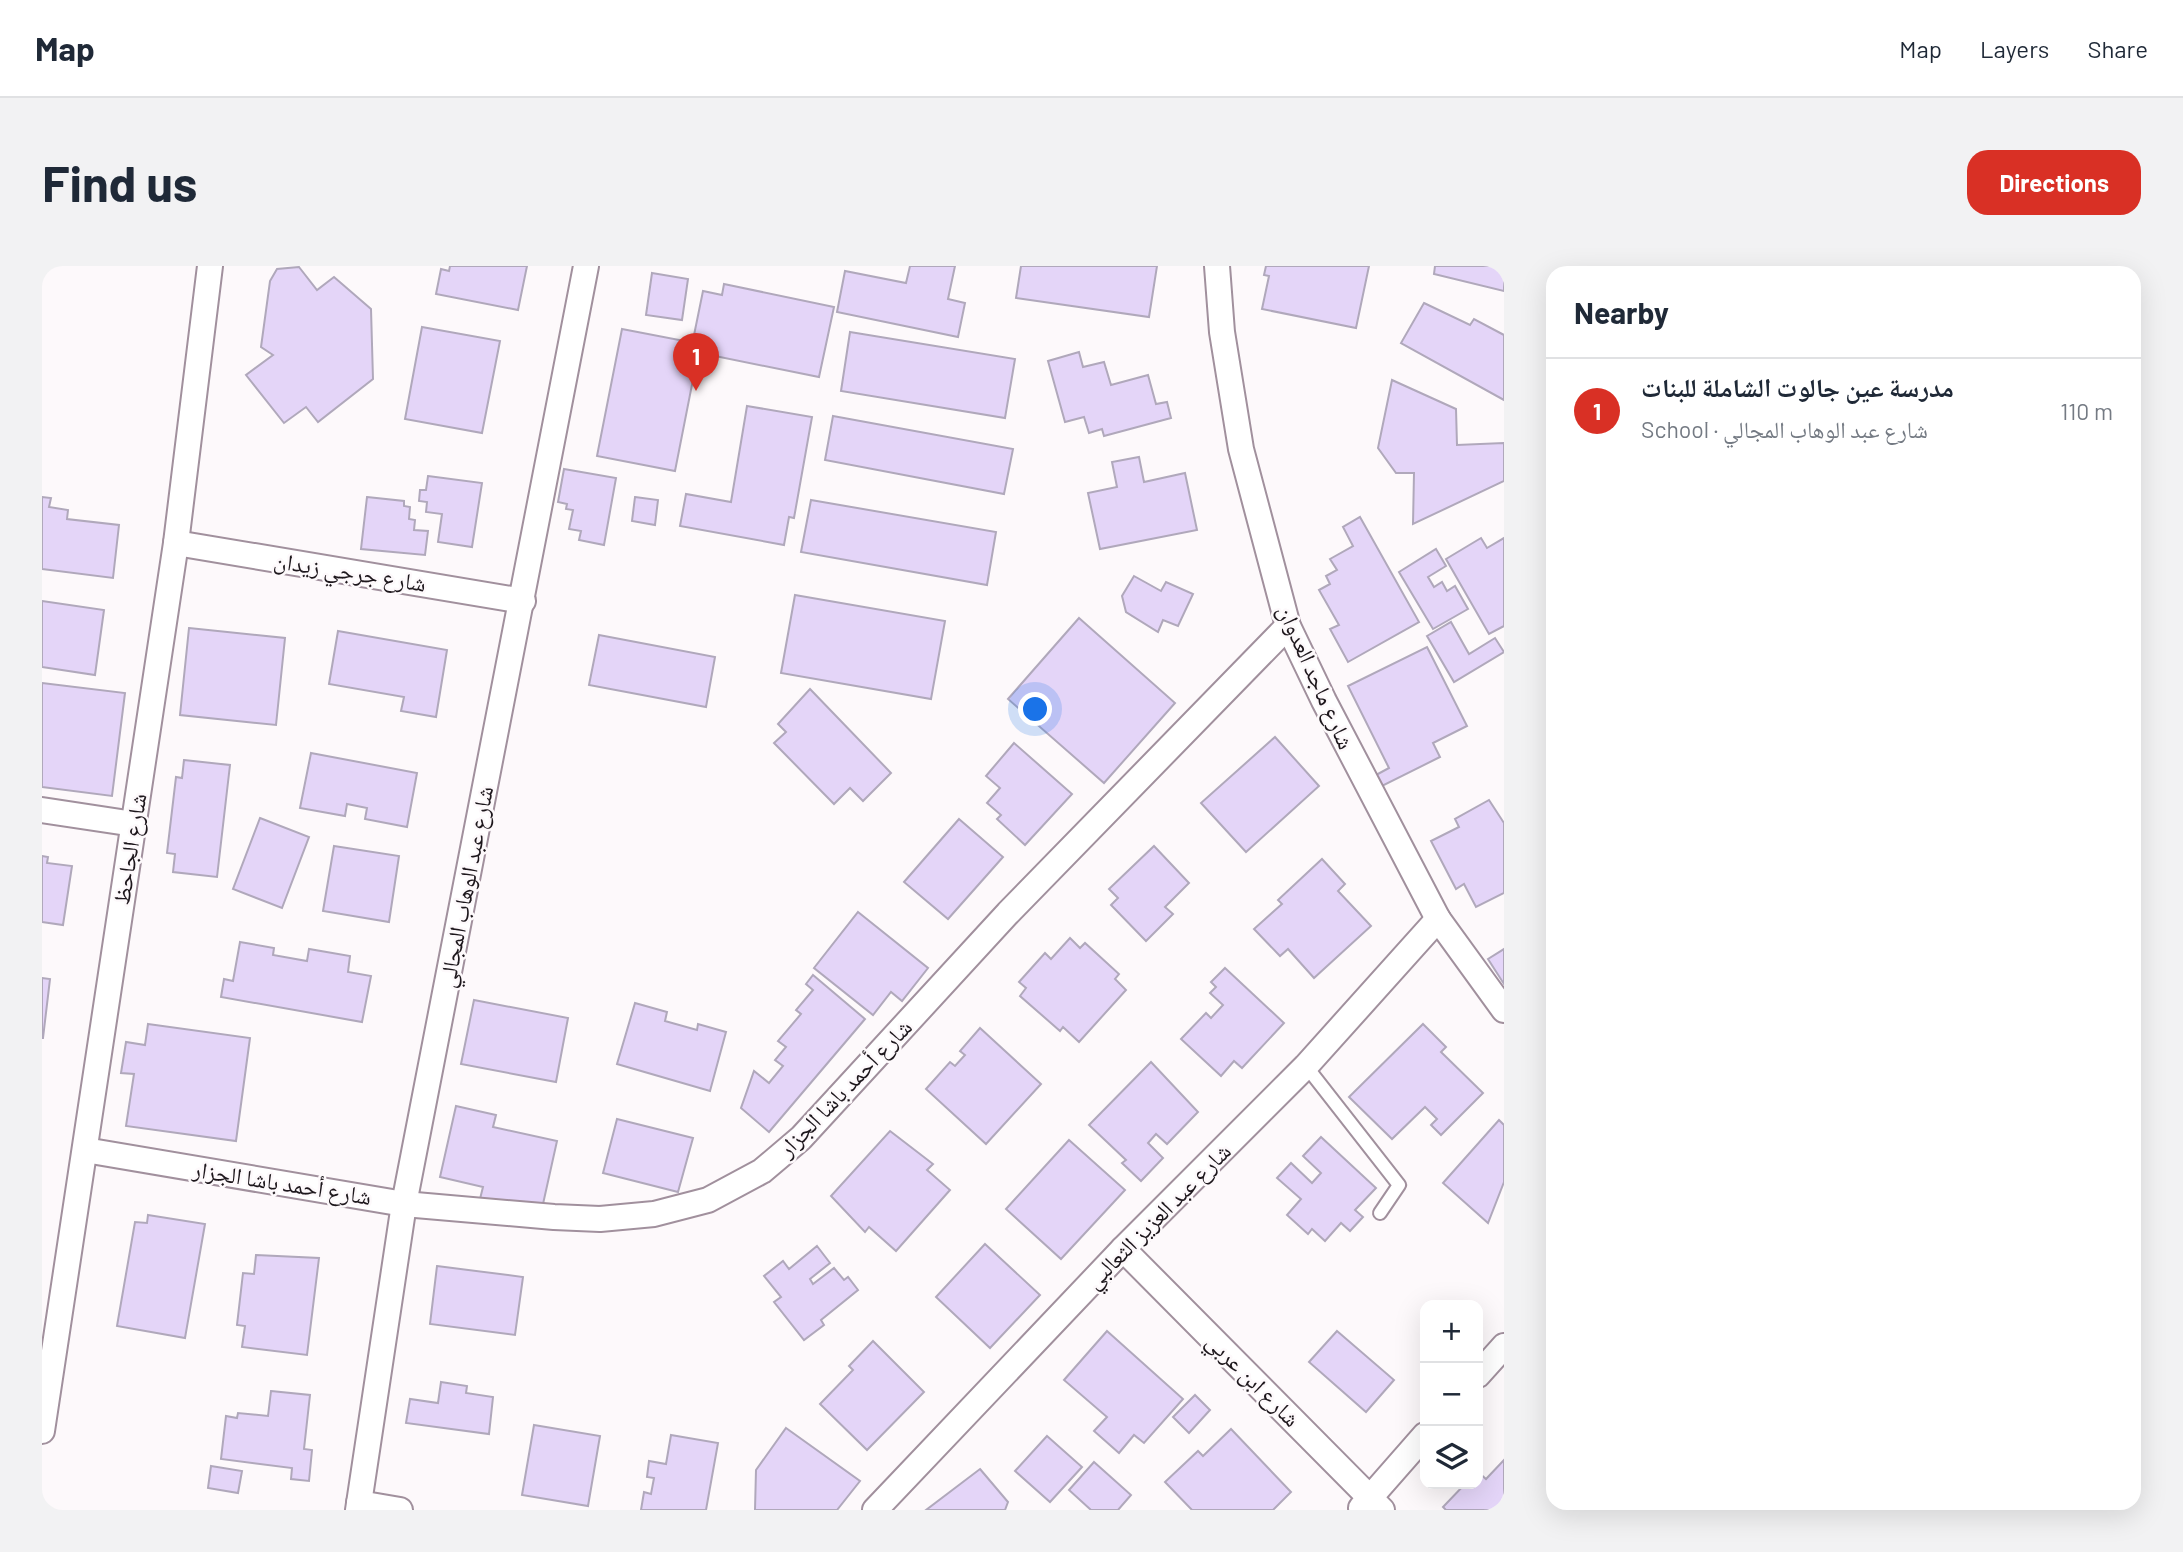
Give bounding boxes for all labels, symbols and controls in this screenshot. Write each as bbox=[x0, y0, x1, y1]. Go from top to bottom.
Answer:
text: Map bbox=[35, 28, 95, 68]
text: Map bbox=[1899, 34, 1942, 63]
text: Layers bbox=[1980, 34, 2049, 63]
text: Share bbox=[2087, 34, 2148, 63]
button: Directions bbox=[1967, 150, 2141, 215]
text: Find us bbox=[42, 153, 197, 212]
text: Nearby bbox=[1574, 294, 1669, 330]
pin: 1 bbox=[673, 333, 719, 391]
text: مدرسة عين جالوت الشاملة للبنات bbox=[1641, 371, 1954, 402]
text: 1 bbox=[1593, 397, 1601, 425]
text: 110 m bbox=[2060, 397, 2113, 425]
text: School · شارع عبد الوهاب المجالي bbox=[1641, 415, 1928, 443]
street label: شارع جرجي زيدان bbox=[271, 545, 428, 603]
street label: شارع ماجد العدوان bbox=[1271, 600, 1361, 754]
your location bbox=[1018, 692, 1052, 726]
street label: شارع عبد الوهاب المجالي bbox=[432, 784, 504, 991]
street label: شارع الجاحظ bbox=[106, 791, 154, 907]
street label: شارع أحمد باشا الجزار bbox=[771, 1013, 918, 1164]
street label: شارع عبد العزيز الثعالبي bbox=[1079, 1137, 1240, 1298]
street label: شارع أحمد باشا الجزار bbox=[190, 1154, 373, 1212]
map controls bbox=[1420, 1300, 1483, 1489]
button: + bbox=[1420, 1300, 1483, 1363]
street label: شارع ابن عربي bbox=[1197, 1327, 1306, 1436]
button: − bbox=[1420, 1363, 1483, 1426]
button: layers bbox=[1420, 1426, 1483, 1489]

